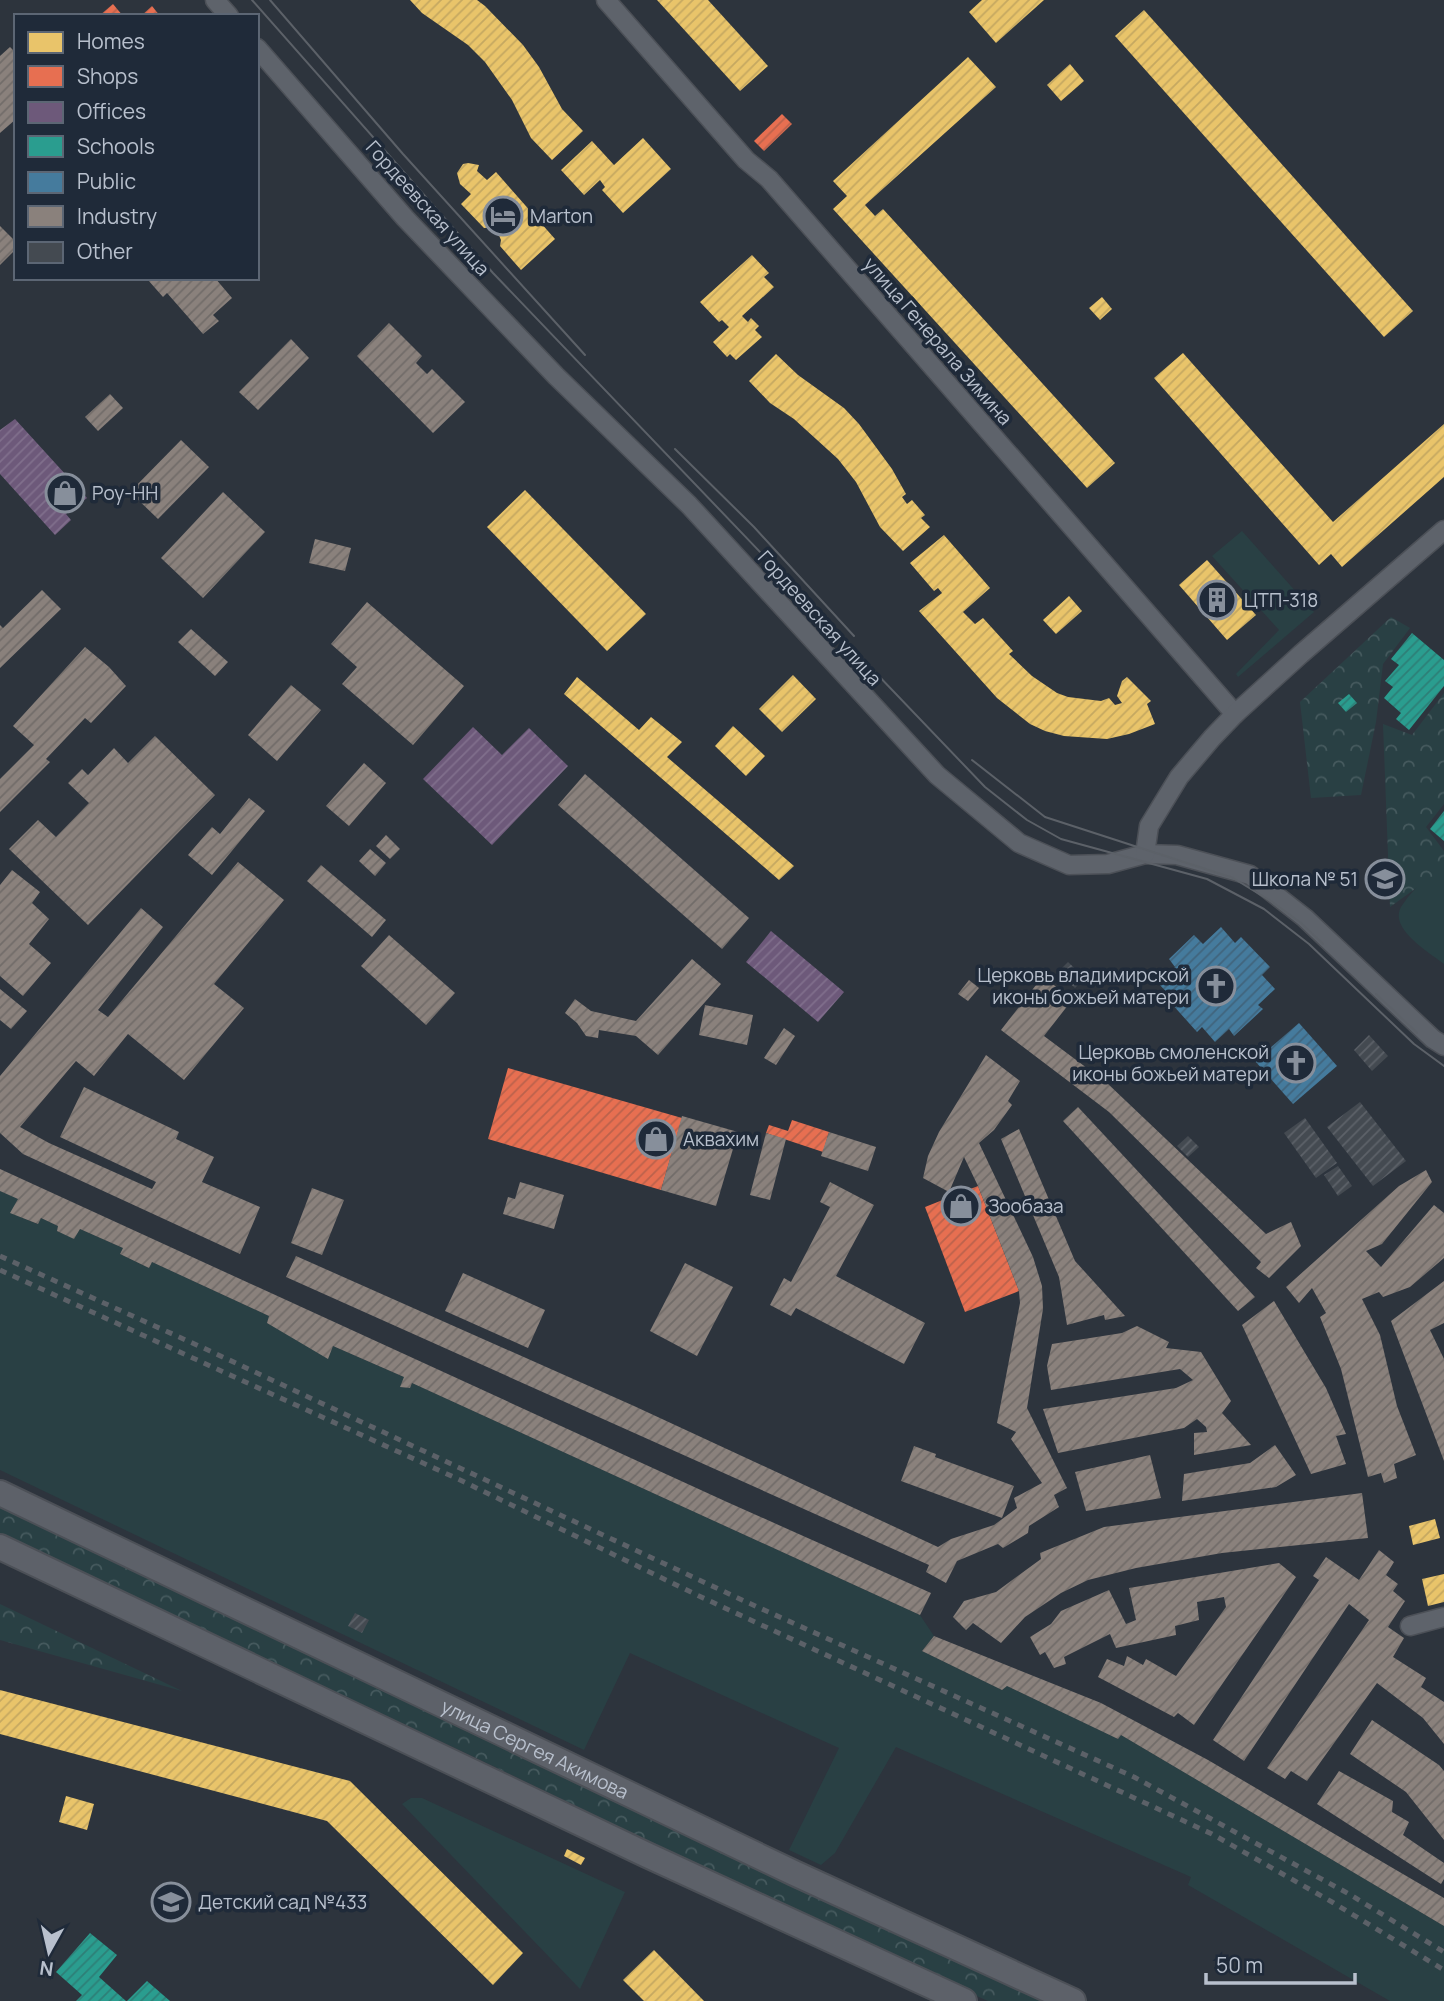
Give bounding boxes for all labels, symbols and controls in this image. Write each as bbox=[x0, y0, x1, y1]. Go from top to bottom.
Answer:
legend bbox=[14, 14, 259, 280]
text: Homes bbox=[77, 27, 145, 55]
text: Shops bbox=[77, 62, 138, 90]
text: Offices bbox=[77, 97, 146, 125]
text: Schools bbox=[77, 132, 155, 160]
street label: Гордеевская улица bbox=[360, 135, 496, 281]
text: Public bbox=[77, 167, 136, 195]
hotel icon: Marton bbox=[482, 195, 524, 237]
text: Industry bbox=[77, 202, 157, 230]
place label: Marton bbox=[530, 203, 593, 229]
text: Other bbox=[77, 237, 133, 265]
street label: улица Генерала Зимина bbox=[858, 251, 1018, 431]
shop icon: Роу-НН bbox=[44, 472, 86, 514]
place label: Роу-НН bbox=[92, 480, 158, 506]
street label: Гордеевская улица bbox=[752, 545, 888, 691]
building icon: ЦТП-318 bbox=[1196, 579, 1238, 621]
place label: ЦТП-318 bbox=[1244, 587, 1318, 613]
school or university icon: Школа № 51 bbox=[1364, 858, 1406, 900]
place label: Школа № 51 bbox=[1252, 866, 1358, 892]
place label: Церковь владимирской иконы божьей матери bbox=[978, 962, 1189, 1010]
church icon: Церковь владимирской иконы божьей матери bbox=[1195, 965, 1237, 1007]
place label: Церковь смоленской иконы божьей матери bbox=[1072, 1039, 1269, 1087]
church icon: Церковь смоленской иконы божьей матери bbox=[1275, 1042, 1317, 1084]
shop icon: Аквахим bbox=[635, 1118, 677, 1160]
place label: Аквахим bbox=[683, 1126, 759, 1152]
shop icon: Зообаза bbox=[940, 1185, 982, 1227]
place label: Зообаза bbox=[988, 1193, 1064, 1219]
street label: улица Сергея Акимова bbox=[437, 1693, 633, 1805]
school or university icon: Детский сад №433 bbox=[150, 1881, 192, 1923]
place label: Детский сад №433 bbox=[198, 1889, 367, 1915]
north arrow bbox=[14, 1917, 84, 1987]
scale bar bbox=[1206, 1941, 1355, 1985]
text: 50 m bbox=[1216, 1951, 1263, 1979]
text: N bbox=[38, 1955, 55, 1983]

